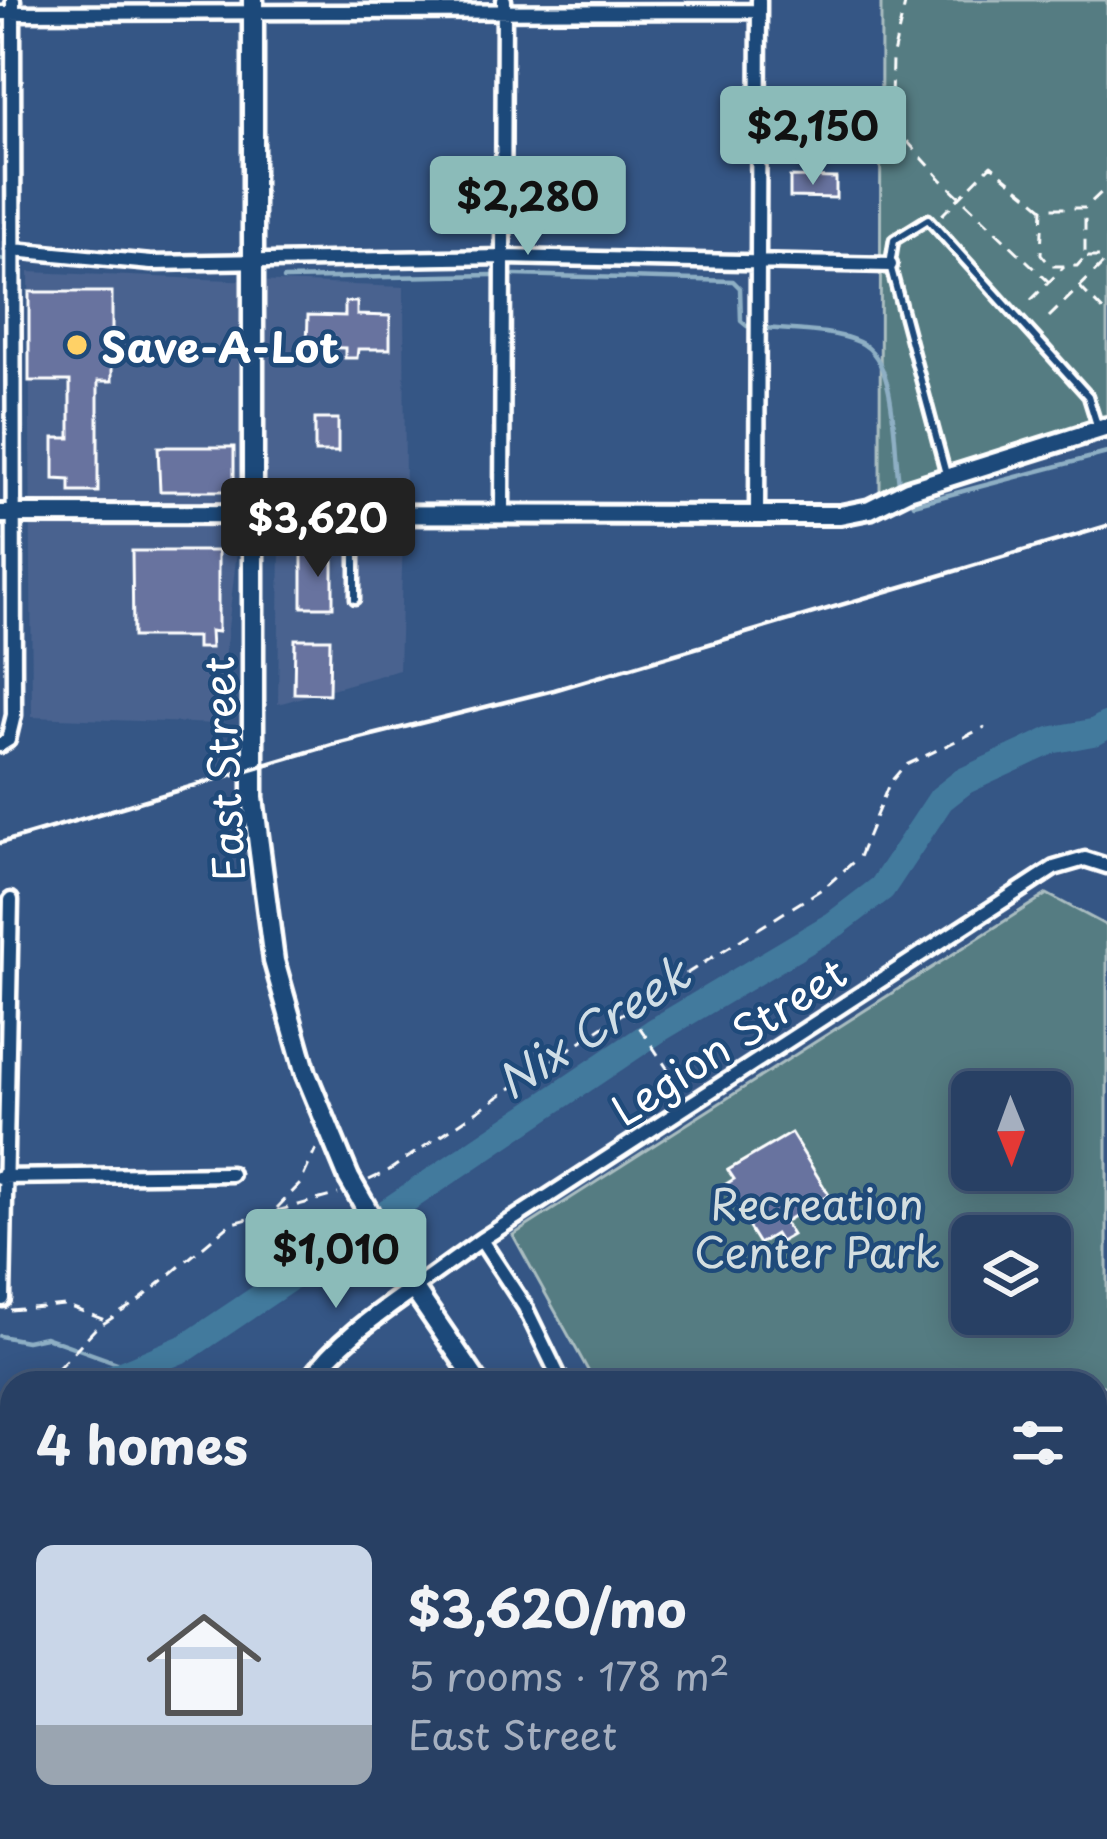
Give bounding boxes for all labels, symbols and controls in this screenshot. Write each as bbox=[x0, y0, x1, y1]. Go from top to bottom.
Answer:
pin: $2,150 bbox=[715, 86, 911, 188]
text: $2,150 bbox=[747, 95, 879, 154]
pin: $2,280 bbox=[430, 156, 626, 258]
text: $2,280 bbox=[457, 165, 599, 224]
place label: Save-A-Lot bbox=[101, 314, 340, 377]
marker: Save-A-Lot bbox=[64, 332, 90, 358]
pin: $3,620 bbox=[220, 478, 416, 580]
text: $3,620 bbox=[248, 487, 388, 546]
street label: East Street bbox=[185, 655, 259, 883]
water label: Nix Creek bbox=[482, 937, 704, 1114]
street label: Legion Street bbox=[598, 940, 858, 1140]
north arrow bbox=[951, 1071, 1071, 1191]
map controls bbox=[951, 1071, 1071, 1335]
park label: Recreation Center Park bbox=[694, 1171, 940, 1282]
pin: $1,010 bbox=[238, 1209, 434, 1311]
button: layers bbox=[951, 1215, 1071, 1335]
text: $1,010 bbox=[272, 1218, 400, 1277]
text: 4 homes bbox=[36, 1405, 248, 1482]
icon: filters bbox=[1005, 1410, 1071, 1476]
text: $3,620/mo bbox=[408, 1568, 687, 1645]
icon: home bbox=[132, 1593, 276, 1737]
text: 5 rooms · 178 m² bbox=[408, 1645, 730, 1704]
text: East Street bbox=[408, 1704, 617, 1763]

